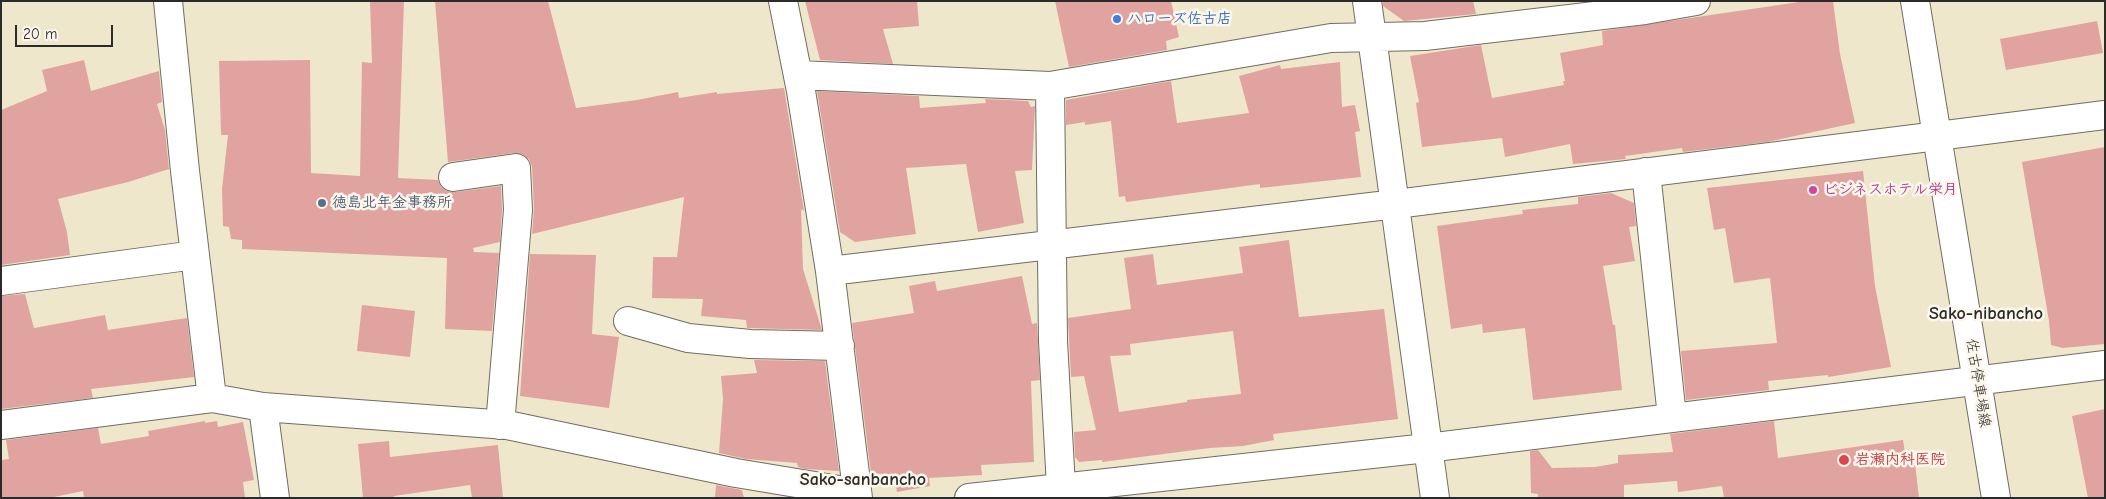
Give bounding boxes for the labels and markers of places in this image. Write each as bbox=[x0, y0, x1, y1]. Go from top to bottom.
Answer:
place label: ハローズ佐古店 bbox=[1127, 10, 1232, 28]
marker: ハローズ佐古店 bbox=[1111, 13, 1123, 25]
place label: ビジネスホテル栄月 bbox=[1823, 181, 1958, 199]
marker: ビジネスホテル栄月 bbox=[1807, 184, 1819, 196]
place label: 徳島北年金事務所 bbox=[332, 194, 452, 212]
marker: 徳島北年金事務所 bbox=[316, 197, 328, 209]
place label: 岩瀬内科医院 bbox=[1855, 451, 1945, 469]
marker: 岩瀬内科医院 bbox=[1837, 453, 1851, 467]

